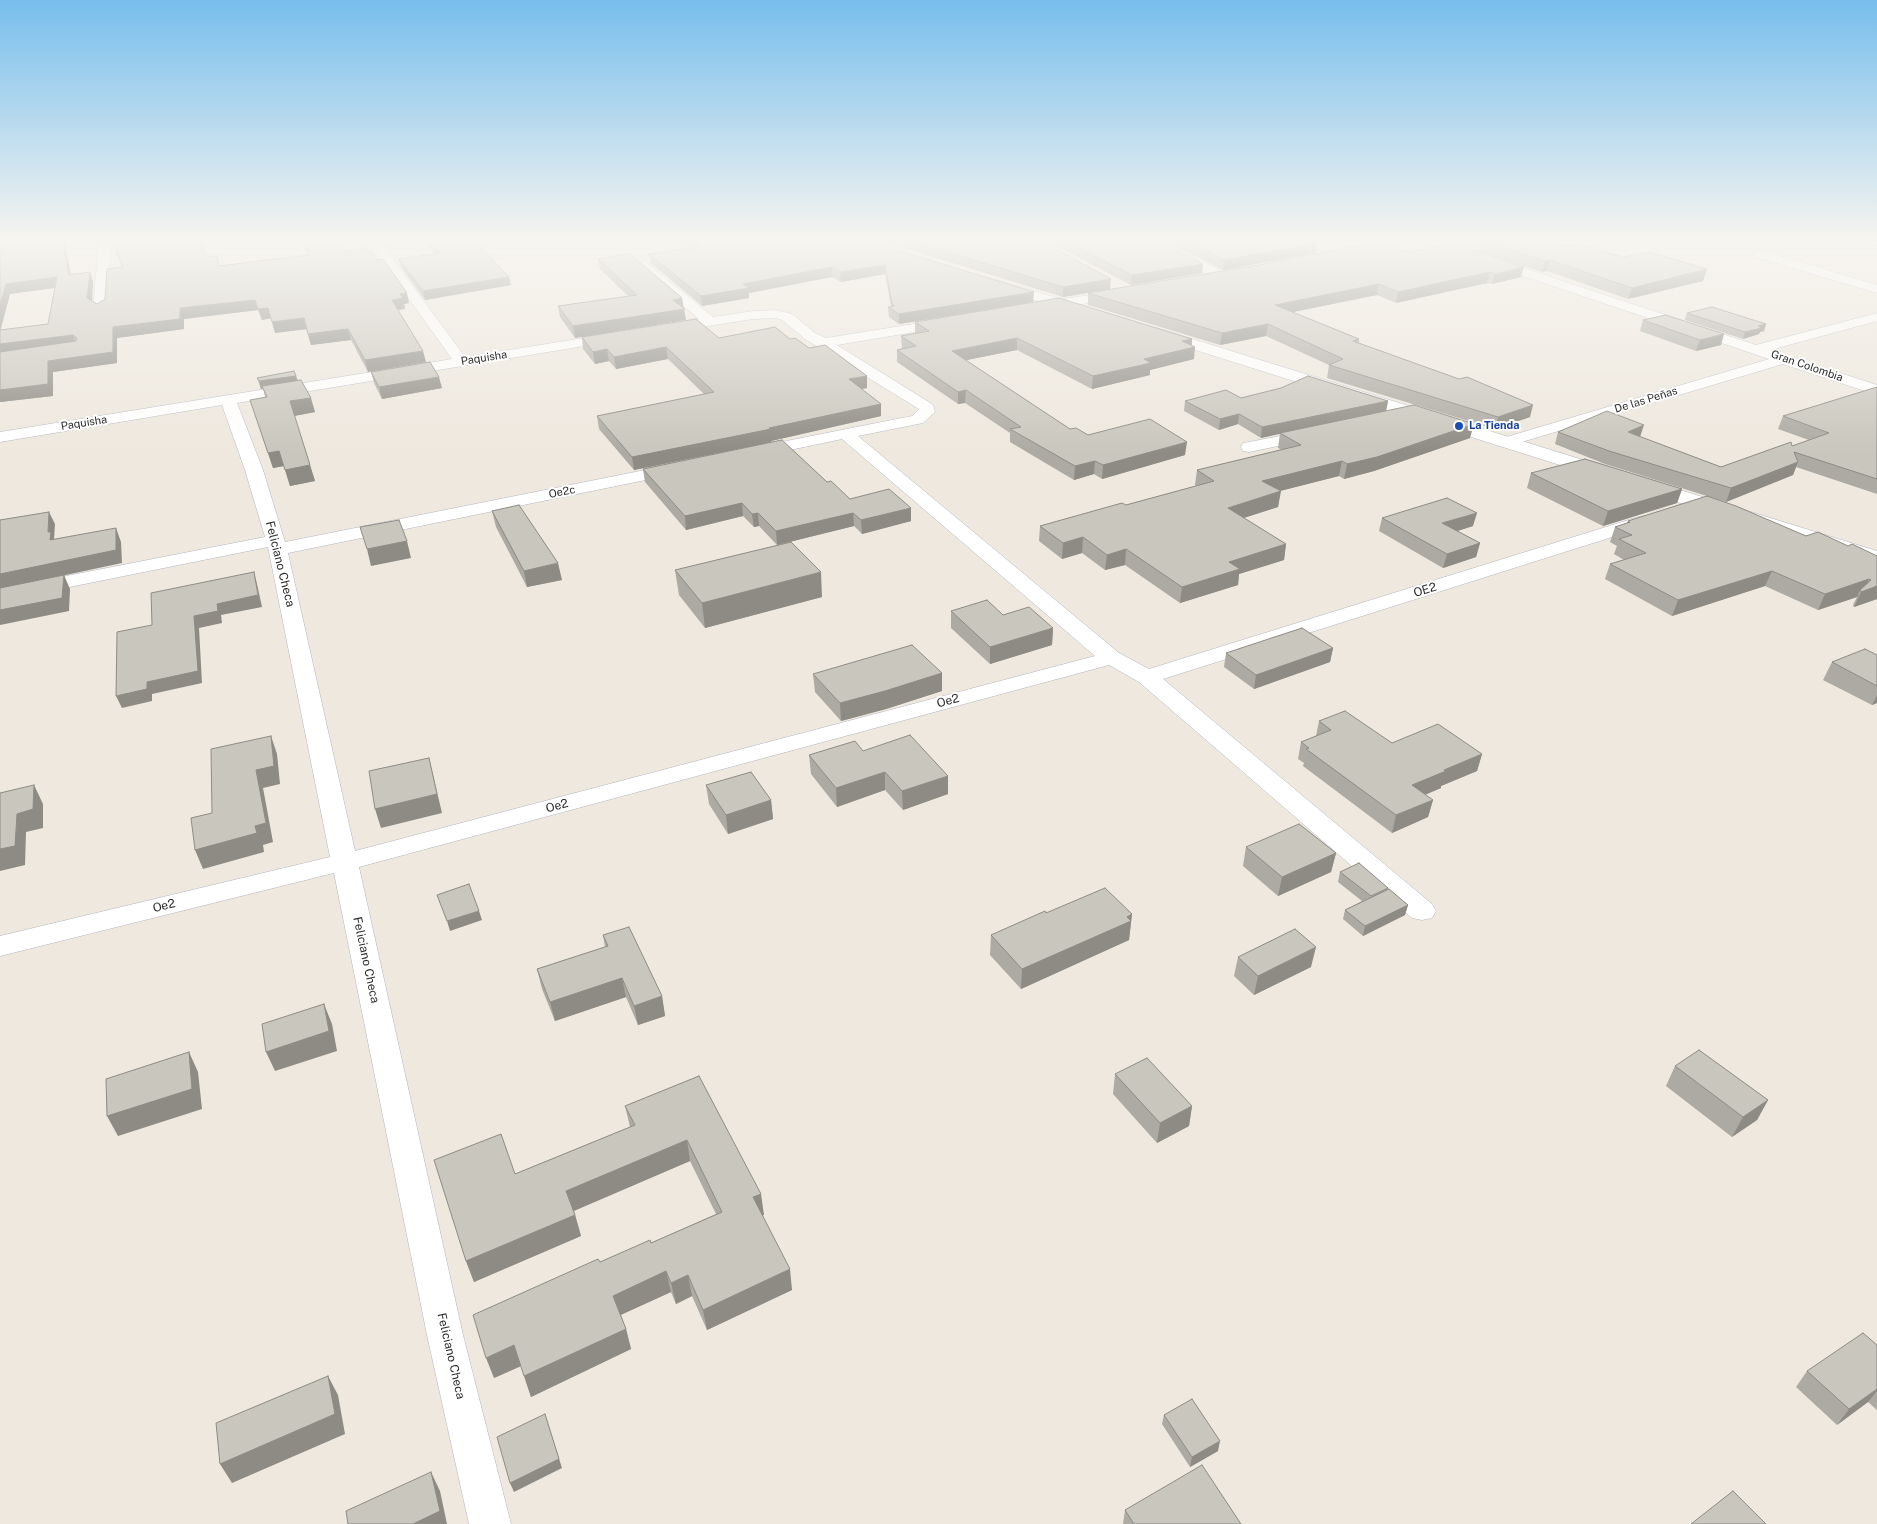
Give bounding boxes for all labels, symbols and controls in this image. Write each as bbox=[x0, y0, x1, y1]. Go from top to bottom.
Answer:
street label: Paquisha bbox=[460, 348, 508, 368]
street label: Gran Colombia bbox=[1769, 348, 1845, 384]
street label: De las Peñas bbox=[1613, 384, 1679, 416]
street label: Paquisha bbox=[60, 413, 108, 433]
place label: La Tienda bbox=[1469, 419, 1519, 433]
marker: La Tienda bbox=[1453, 420, 1465, 432]
street label: Oe2c bbox=[548, 483, 576, 501]
street label: Feliciano Checa bbox=[262, 520, 298, 608]
street label: OE2 bbox=[1412, 580, 1438, 600]
street label: Oe2 bbox=[935, 691, 961, 711]
street label: Oe2 bbox=[544, 796, 570, 816]
street label: Oe2 bbox=[151, 896, 177, 916]
street label: Feliciano Checa bbox=[350, 915, 382, 1005]
street label: Feliciano Checa bbox=[434, 1311, 468, 1401]

